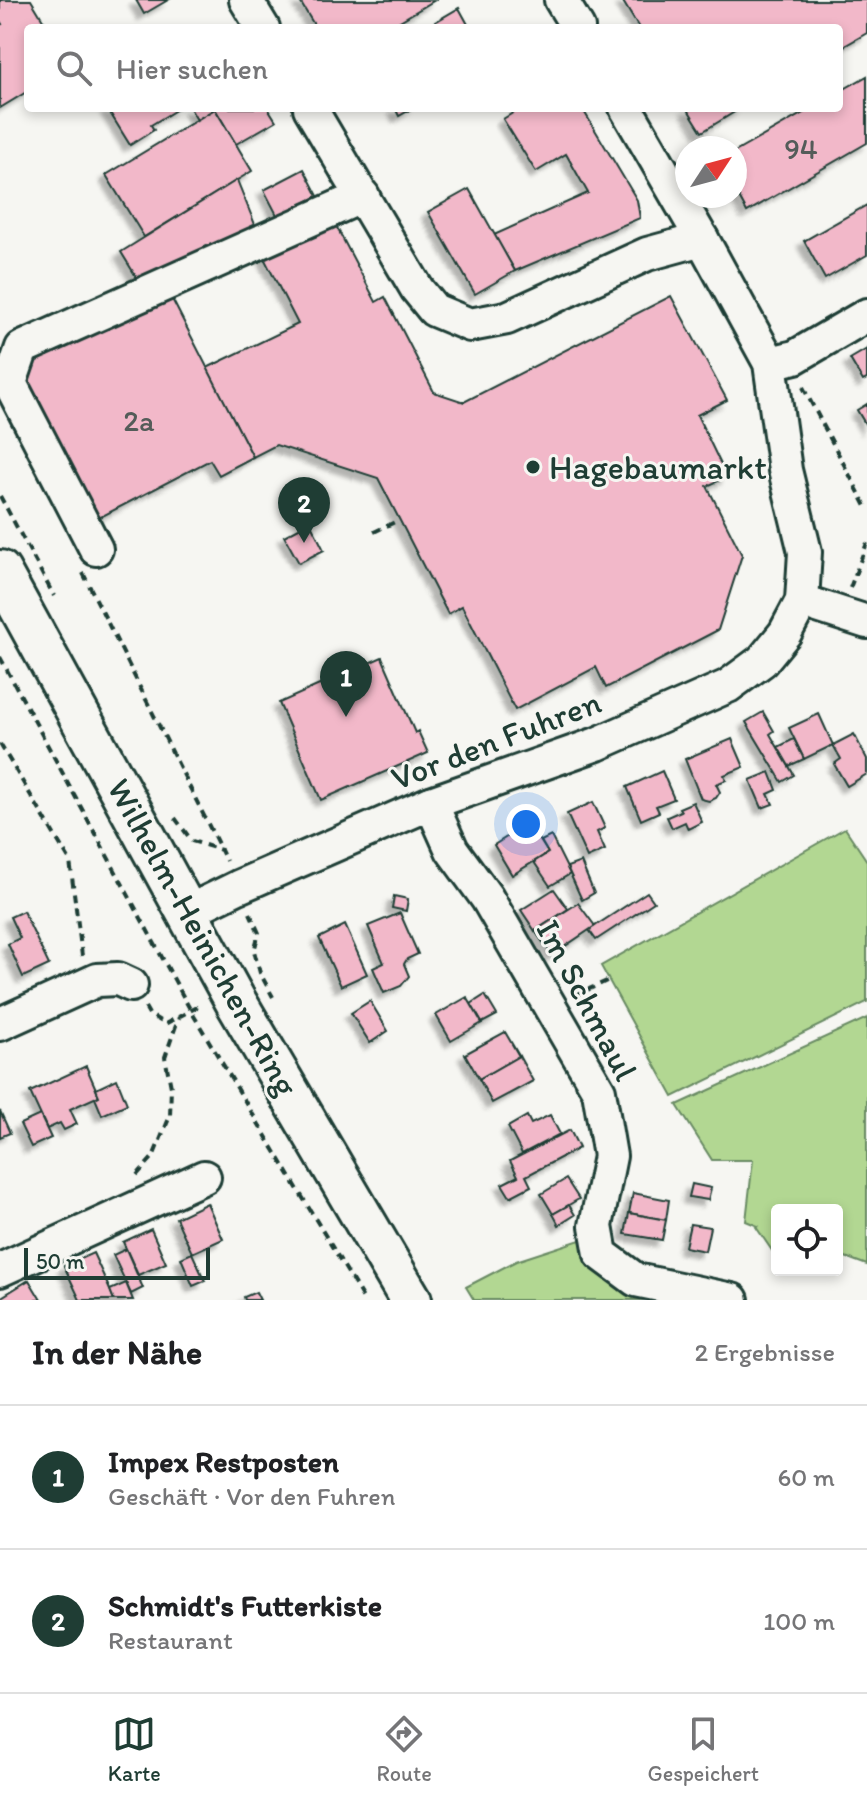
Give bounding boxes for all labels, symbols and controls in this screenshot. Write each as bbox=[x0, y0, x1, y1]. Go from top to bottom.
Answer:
search box bbox=[24, 24, 843, 112]
icon: search bbox=[52, 46, 96, 90]
text: Hier suchen bbox=[116, 50, 268, 87]
house number: 94 bbox=[784, 130, 818, 167]
north arrow bbox=[675, 136, 747, 208]
house number: 2a bbox=[123, 402, 155, 439]
place label: Hagebaumarkt bbox=[549, 447, 767, 488]
marker: Hagebaumarkt bbox=[524, 458, 542, 476]
pin: 2 bbox=[278, 477, 330, 543]
pin: 1 bbox=[320, 651, 372, 717]
street label: Vor den Fuhren bbox=[385, 681, 607, 799]
street label: Wilhelm-Heinichen-Ring bbox=[99, 771, 308, 1103]
your location bbox=[506, 804, 546, 844]
street label: Im Schmaul bbox=[528, 913, 647, 1088]
map controls bbox=[771, 1204, 843, 1276]
button: locate bbox=[771, 1204, 843, 1276]
scale bar bbox=[24, 1244, 210, 1280]
text: 50 m bbox=[36, 1248, 85, 1275]
text: In der Nähe bbox=[32, 1332, 202, 1373]
text: 2 Ergebnisse bbox=[695, 1336, 835, 1368]
text: Impex Restposten bbox=[108, 1443, 339, 1480]
text: 1 bbox=[52, 1461, 64, 1493]
text: 60 m bbox=[778, 1461, 835, 1493]
text: Geschäft · Vor den Fuhren bbox=[108, 1480, 395, 1512]
text: Schmidt's Futterkiste bbox=[108, 1587, 382, 1624]
text: 2 bbox=[51, 1605, 65, 1637]
text: 100 m bbox=[763, 1605, 835, 1637]
text: Restaurant bbox=[108, 1624, 233, 1656]
tab: Karte bbox=[108, 1712, 161, 1787]
tab: Route bbox=[377, 1712, 432, 1787]
tab: Gespeichert bbox=[648, 1712, 759, 1787]

